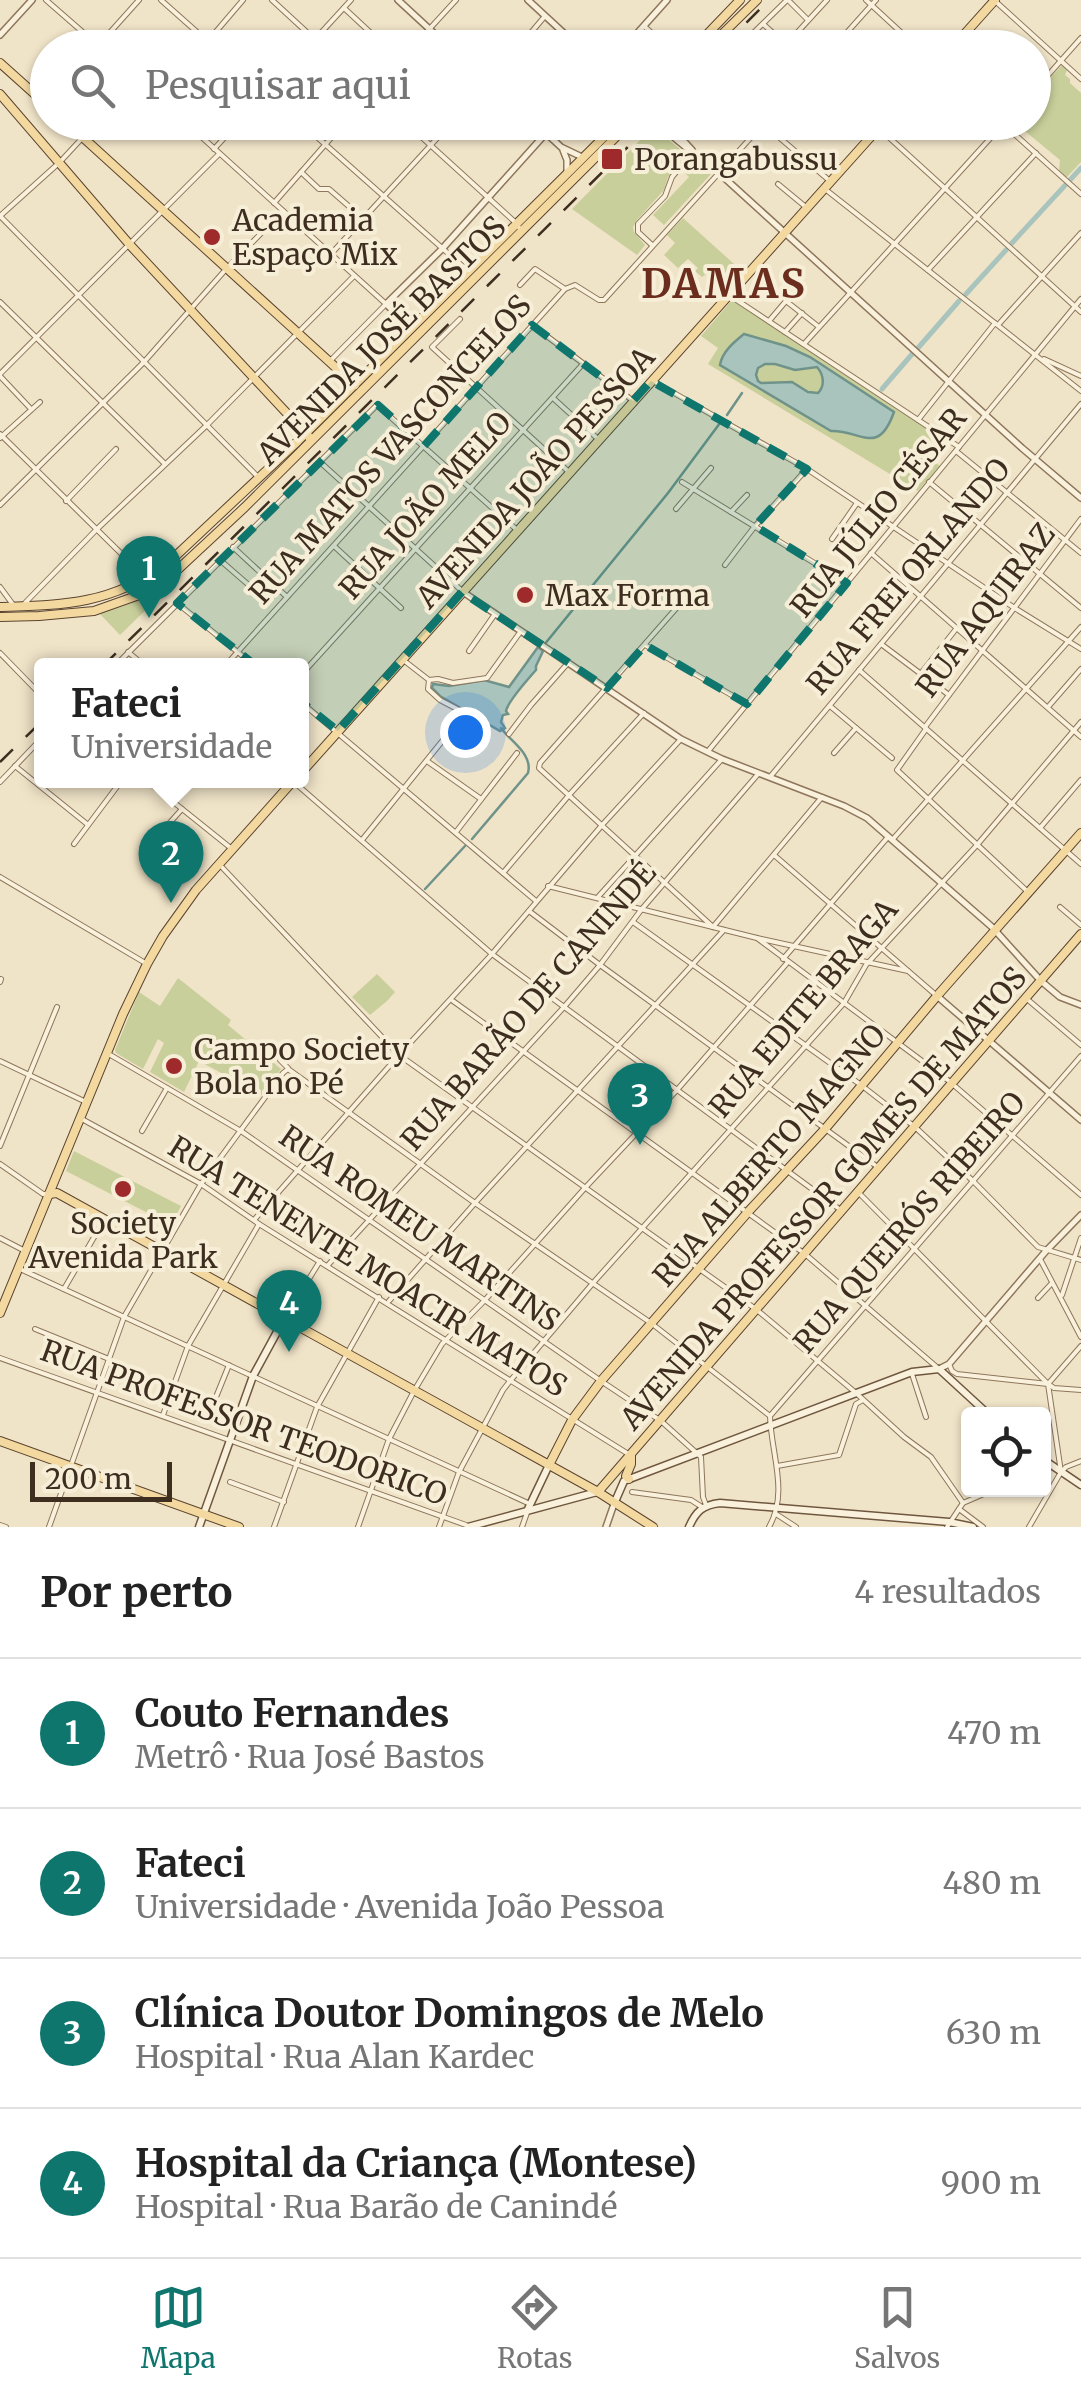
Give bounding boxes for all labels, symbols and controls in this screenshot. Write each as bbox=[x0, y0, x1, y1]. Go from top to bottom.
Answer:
search box bbox=[30, 30, 1051, 140]
icon: search bbox=[65, 58, 120, 113]
text: Pesquisar aqui bbox=[145, 62, 411, 109]
place label: Porangabussu bbox=[634, 140, 838, 178]
marker: Porangabussu bbox=[599, 146, 625, 172]
place label: Academia Espaço Mix bbox=[231, 201, 398, 273]
street label: AVENIDA JOSÉ BASTOS bbox=[248, 208, 513, 473]
marker: Academia Espaço Mix bbox=[201, 226, 223, 248]
district label: DAMAS bbox=[641, 259, 807, 309]
street label: RUA MATOS VASCONCELOS bbox=[241, 287, 539, 611]
street label: AVENIDA JOÃO PESSOA bbox=[407, 338, 663, 616]
street label: RUA JÚLIO CÉSAR bbox=[782, 400, 974, 624]
street label: RUA JOÃO MELO bbox=[331, 403, 519, 607]
street label: RUA FREI ORLANDO bbox=[798, 450, 1018, 702]
street label: RUA AQUIRAZ bbox=[907, 516, 1063, 704]
pin: 1 bbox=[116, 536, 182, 618]
place label: Max Forma bbox=[545, 576, 710, 614]
marker: Max Forma bbox=[514, 584, 536, 606]
popup bbox=[34, 658, 309, 788]
text: Fateci bbox=[71, 680, 182, 727]
your location bbox=[440, 707, 491, 758]
text: Universidade bbox=[71, 727, 272, 767]
pin: 2 bbox=[138, 820, 204, 903]
street label: RUA BARÃO DE CANINDÉ bbox=[392, 854, 664, 1158]
street label: RUA EDITE BRAGA bbox=[701, 890, 906, 1125]
street label: AVENIDA PROFESSOR GOMES DE MATOS bbox=[611, 959, 1034, 1438]
street label: RUA ALBERTO MAGNO bbox=[645, 1016, 893, 1294]
place label: Campo Society Bola no Pé bbox=[194, 1030, 410, 1102]
marker: Campo Society Bola no Pé bbox=[163, 1055, 185, 1077]
pin: 3 bbox=[608, 1062, 672, 1145]
street label: RUA QUEIRÓS RIBEIRO bbox=[785, 1083, 1033, 1361]
street label: RUA ROMEU MARTINS bbox=[272, 1117, 568, 1339]
street label: RUA TENENTE MOACIR MATOS bbox=[162, 1127, 574, 1405]
marker: Society Avenida Park bbox=[112, 1178, 134, 1200]
place label: Society Avenida Park bbox=[27, 1204, 218, 1276]
pin: 4 bbox=[256, 1270, 322, 1352]
street label: RUA PROFESSOR TEODORICO bbox=[36, 1331, 452, 1513]
map controls bbox=[961, 1407, 1051, 1497]
button: locate bbox=[961, 1407, 1051, 1497]
scale bar bbox=[30, 1457, 172, 1502]
text: 200 m bbox=[45, 1461, 132, 1497]
text: Por perto bbox=[40, 1566, 233, 1618]
text: 4 resultados bbox=[854, 1572, 1041, 1612]
text: Couto Fernandes bbox=[135, 1690, 449, 1737]
text: 1 bbox=[65, 1713, 80, 1753]
text: 470 m bbox=[947, 1713, 1041, 1753]
text: Metrô · Rua José Bastos bbox=[135, 1737, 485, 1777]
text: Fateci bbox=[135, 1840, 246, 1887]
text: 2 bbox=[63, 1863, 82, 1903]
text: 480 m bbox=[942, 1863, 1041, 1903]
text: Universidade · Avenida João Pessoa bbox=[135, 1887, 664, 1927]
text: Clínica Doutor Domingos de Melo bbox=[135, 1990, 764, 2037]
text: 3 bbox=[63, 2013, 82, 2053]
text: 630 m bbox=[946, 2013, 1041, 2053]
text: Hospital · Rua Alan Kardec bbox=[135, 2037, 535, 2077]
text: Hospital da Criança (Montese) bbox=[135, 2140, 697, 2187]
text: 4 bbox=[62, 2163, 83, 2203]
text: 900 m bbox=[941, 2163, 1041, 2203]
text: Hospital · Rua Barão de Canindé bbox=[135, 2187, 617, 2227]
tab: Mapa bbox=[141, 2280, 216, 2376]
tab: Rotas bbox=[497, 2280, 573, 2376]
tab: Salvos bbox=[854, 2280, 940, 2376]

